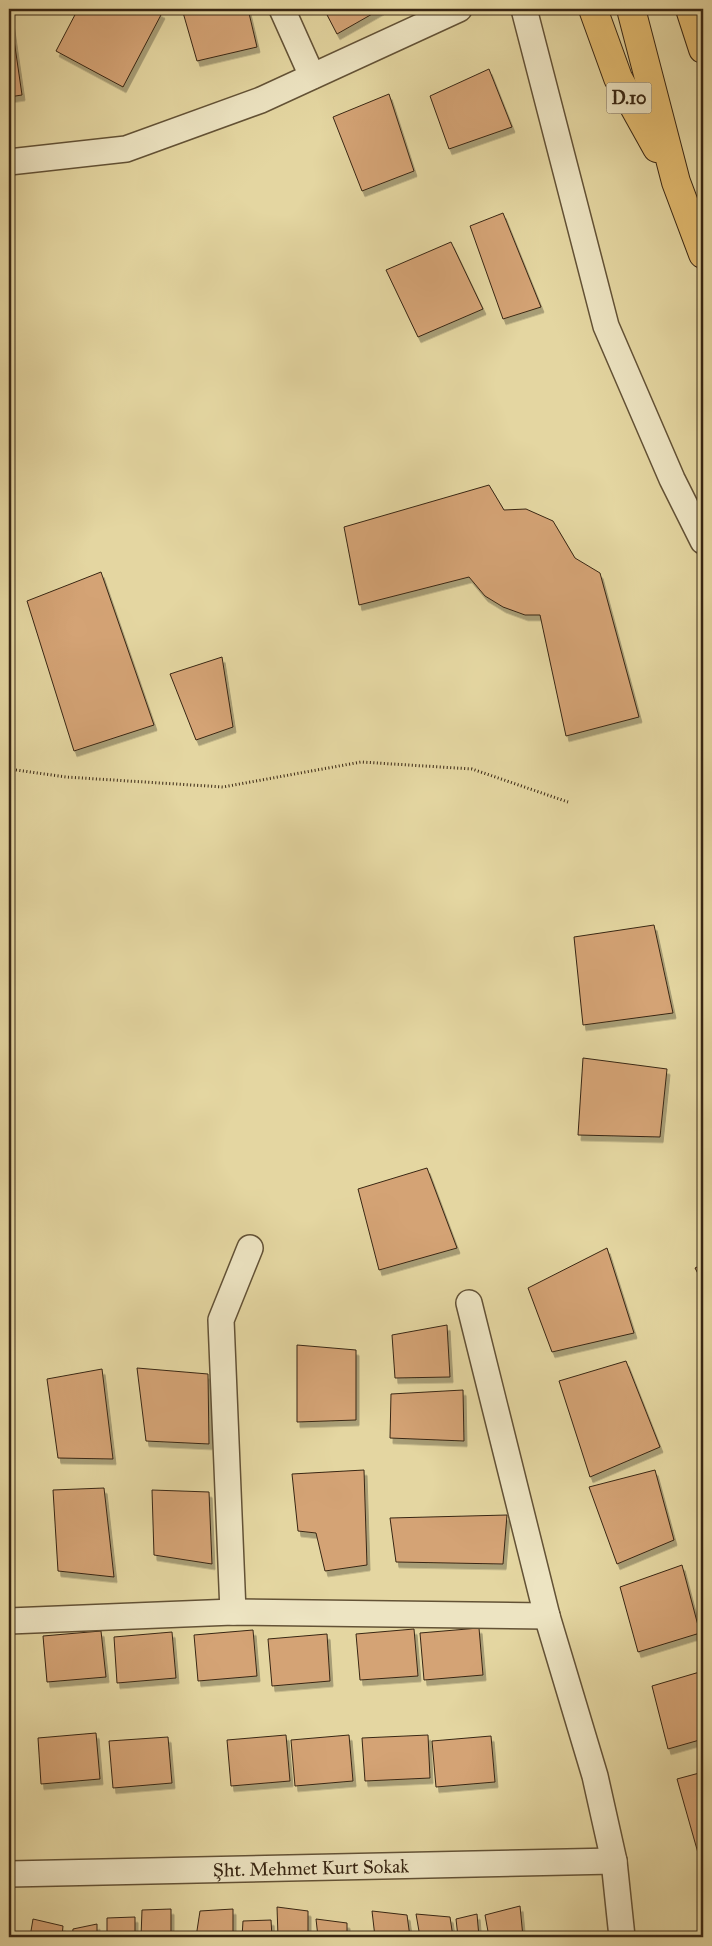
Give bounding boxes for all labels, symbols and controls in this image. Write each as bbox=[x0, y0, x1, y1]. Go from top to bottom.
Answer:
road number: D.10 bbox=[606, 82, 652, 114]
street label: Şht. Mehmet Kurt Sokak bbox=[213, 1854, 409, 1881]

